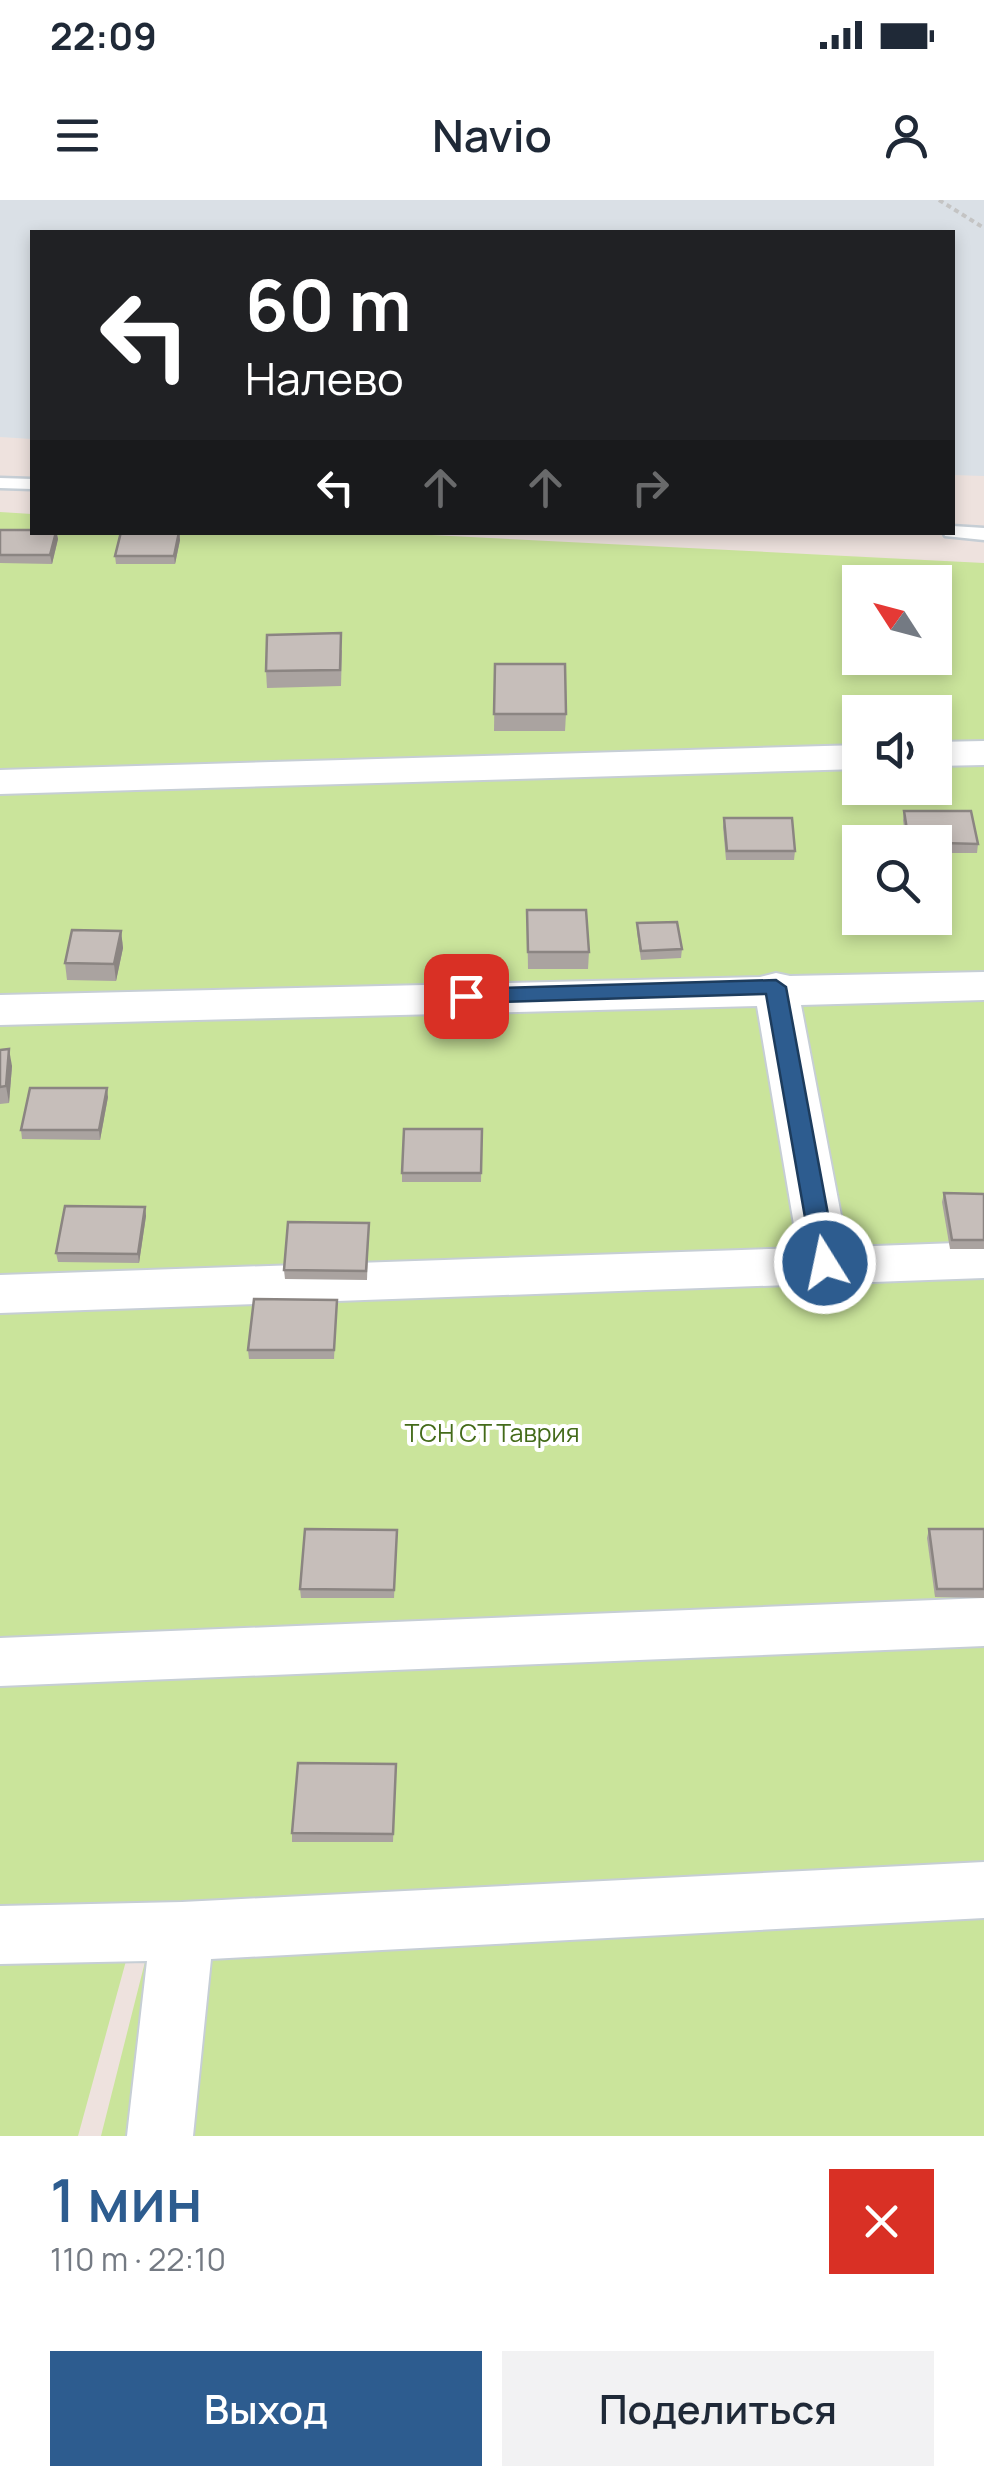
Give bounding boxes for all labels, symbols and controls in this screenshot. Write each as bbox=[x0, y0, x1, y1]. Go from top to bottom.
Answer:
text: 22:09 bbox=[50, 9, 157, 61]
text: Navio bbox=[432, 104, 552, 166]
icon: menu bbox=[50, 108, 105, 163]
icon: person bbox=[879, 108, 934, 163]
text: 60 m bbox=[245, 256, 412, 352]
icon: left bbox=[80, 270, 210, 400]
text: Налево bbox=[245, 347, 404, 409]
icon: left bbox=[308, 460, 363, 515]
icon: ahead bbox=[413, 460, 468, 515]
icon: ahead bbox=[518, 460, 573, 515]
icon: right bbox=[623, 460, 678, 515]
north arrow bbox=[842, 565, 952, 675]
map controls bbox=[842, 565, 952, 935]
button: sound bbox=[842, 695, 952, 805]
button: search bbox=[842, 825, 952, 935]
pin bbox=[424, 954, 509, 1039]
icon: arrive bbox=[439, 969, 494, 1024]
position arrow bbox=[773, 1211, 877, 1315]
park label: ТСН СТ Таврия bbox=[404, 1415, 580, 1450]
text: 1 мин bbox=[50, 2158, 203, 2240]
button: close bbox=[829, 2169, 934, 2274]
text: 110 m · 22:10 bbox=[50, 2237, 226, 2281]
button: Выход bbox=[50, 2351, 482, 2466]
button: Поделиться bbox=[502, 2351, 934, 2466]

